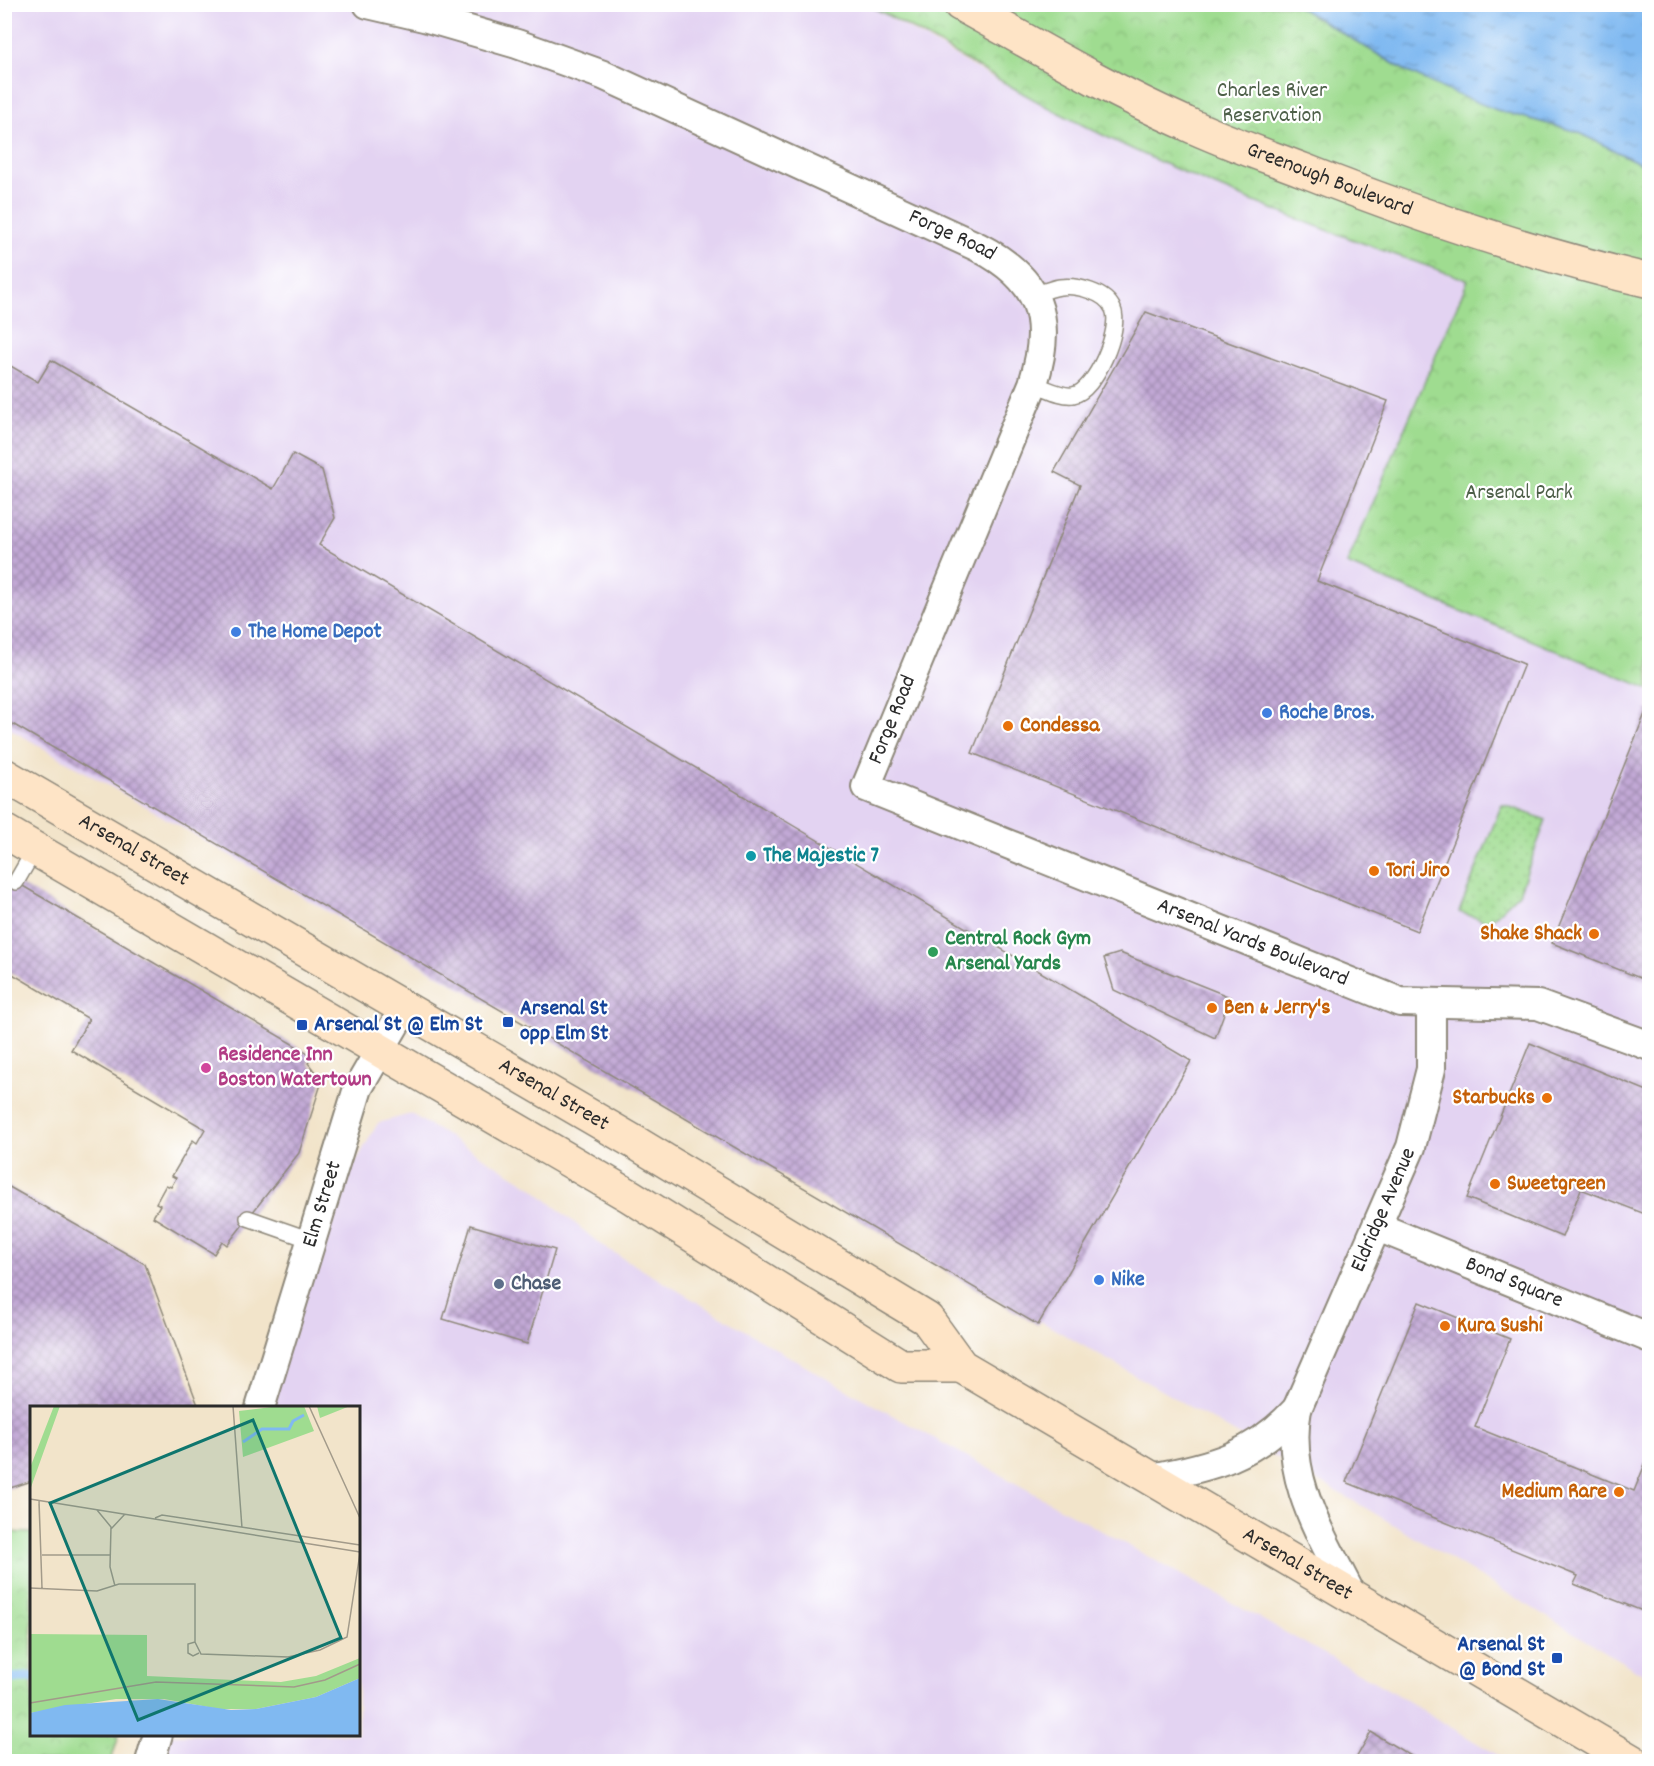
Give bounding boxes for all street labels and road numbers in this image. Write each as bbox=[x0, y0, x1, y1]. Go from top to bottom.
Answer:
street label: Greenough Boulevard bbox=[1242, 135, 1417, 225]
street label: Forge Road bbox=[903, 202, 1002, 269]
street label: Forge Road bbox=[861, 671, 925, 769]
street label: Arsenal Street bbox=[72, 806, 195, 895]
street label: Arsenal Yards Boulevard bbox=[1152, 890, 1353, 995]
street label: Arsenal Street bbox=[492, 1051, 615, 1139]
street label: Eldridge Avenue bbox=[1343, 1143, 1424, 1277]
street label: Elm Street bbox=[295, 1157, 350, 1251]
street label: Bond Square bbox=[1461, 1249, 1568, 1316]
street label: Arsenal Street bbox=[1236, 1520, 1359, 1609]

